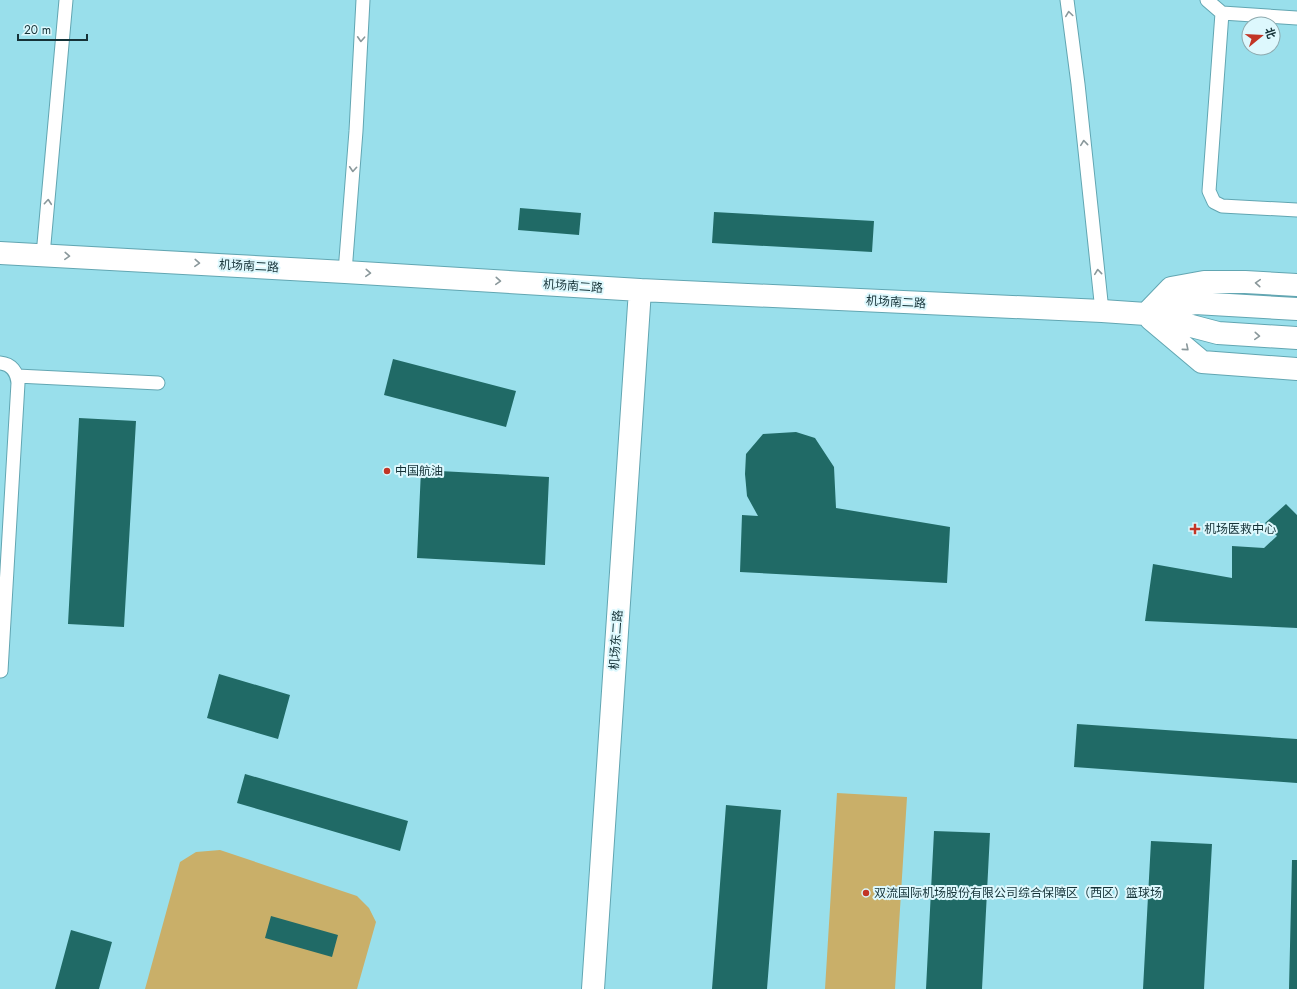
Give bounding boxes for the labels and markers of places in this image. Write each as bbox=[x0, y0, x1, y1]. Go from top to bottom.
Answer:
place label: 中国航油 bbox=[395, 462, 443, 480]
marker: 中国航油 bbox=[382, 466, 392, 476]
place label: 机场医救中心 bbox=[1204, 520, 1276, 538]
marker: 机场医救中心 bbox=[1189, 523, 1201, 535]
place label: 双流国际机场股份有限公司综合保障区（西区）篮球场 bbox=[874, 884, 1162, 902]
marker: 双流国际机场股份有限公司综合保障区（西区）篮球场 bbox=[861, 888, 871, 898]

